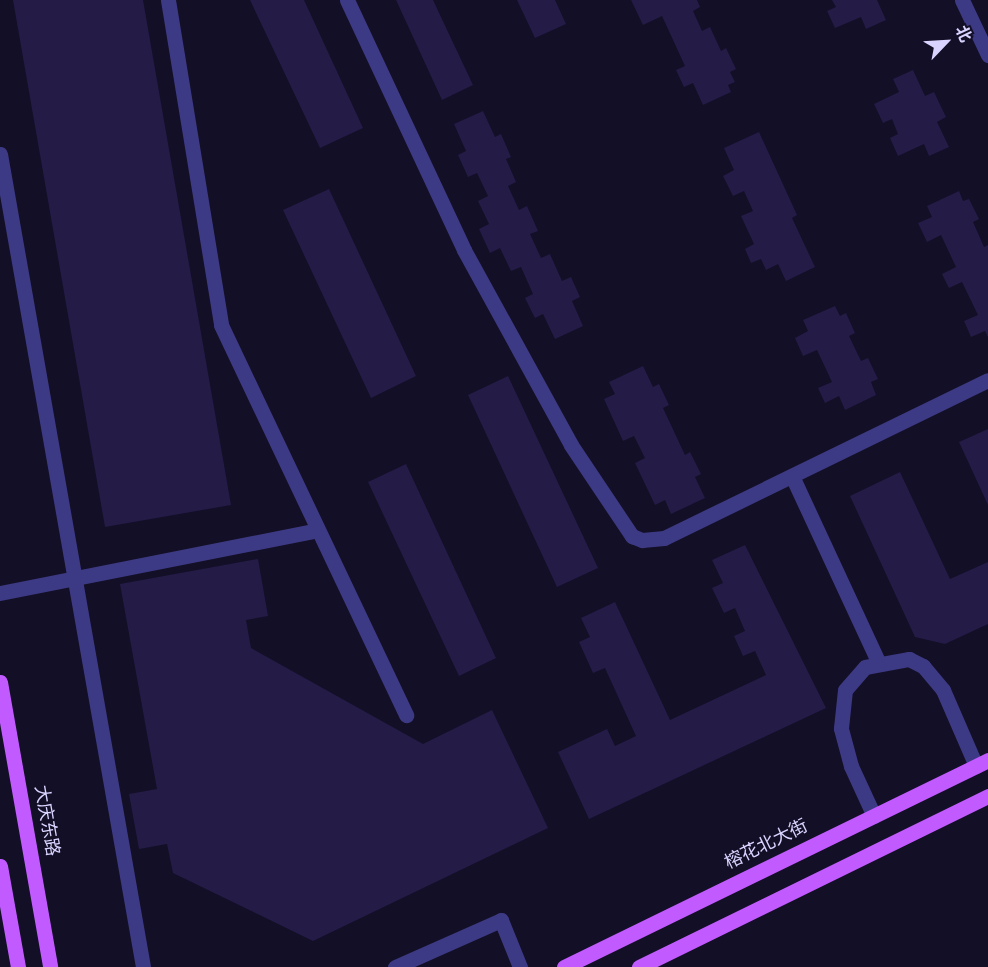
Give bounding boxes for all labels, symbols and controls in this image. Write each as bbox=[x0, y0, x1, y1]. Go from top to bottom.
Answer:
north arrow bbox=[916, 12, 976, 72]
text: 北 bbox=[950, 23, 975, 46]
street label: 大庆东路 bbox=[28, 784, 62, 858]
street label: 榕花北大街 bbox=[722, 817, 812, 875]

